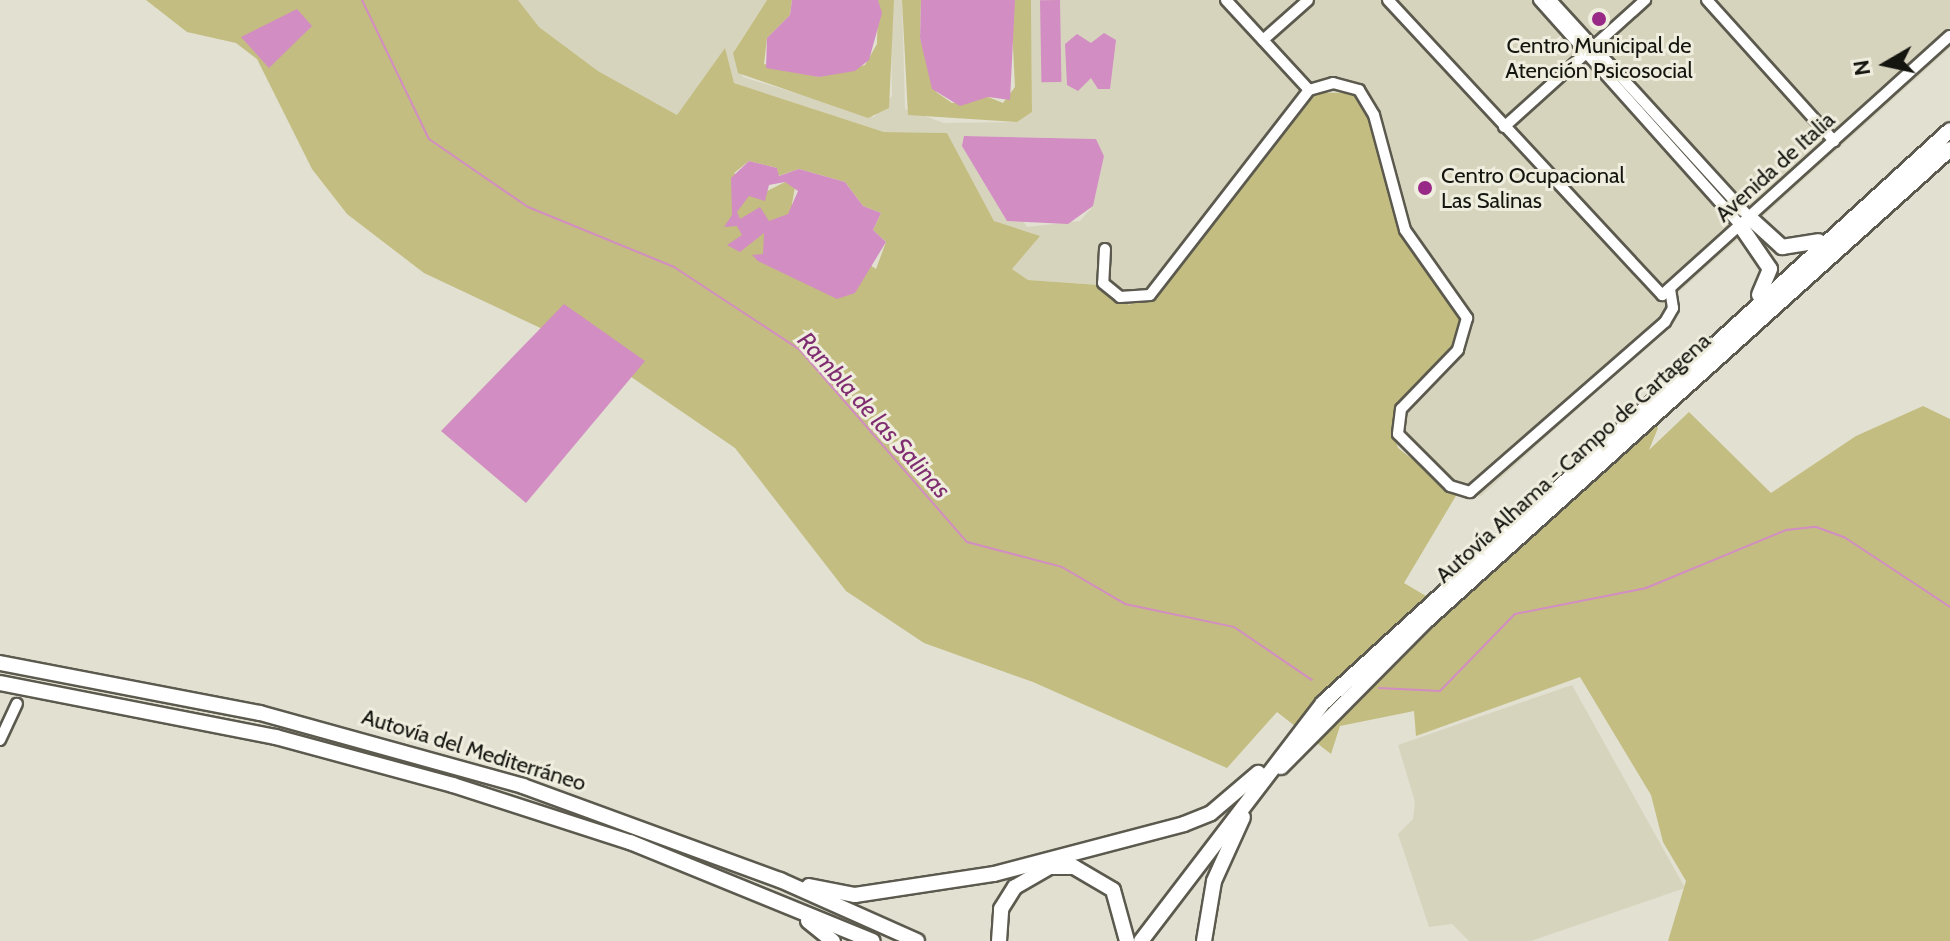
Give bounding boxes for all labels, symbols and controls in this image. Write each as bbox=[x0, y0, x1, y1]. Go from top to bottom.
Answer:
marker: Centro Municipal de Atención Psicosocial bbox=[1590, 10, 1608, 28]
north arrow bbox=[1846, 24, 1926, 104]
place label: Centro Municipal de Atención Psicosocial bbox=[1505, 32, 1693, 84]
text: N bbox=[1847, 58, 1876, 78]
street label: Avenida de Italia bbox=[1710, 106, 1840, 228]
place label: Centro Ocupacional Las Salinas bbox=[1441, 162, 1625, 214]
marker: Centro Ocupacional Las Salinas bbox=[1416, 179, 1434, 197]
water label: Rambla de las Salinas bbox=[792, 326, 956, 504]
street label: Autovía Alhama - Campo de Cartagena bbox=[1430, 328, 1716, 588]
street label: Autovía del Mediterráneo bbox=[359, 703, 589, 797]

